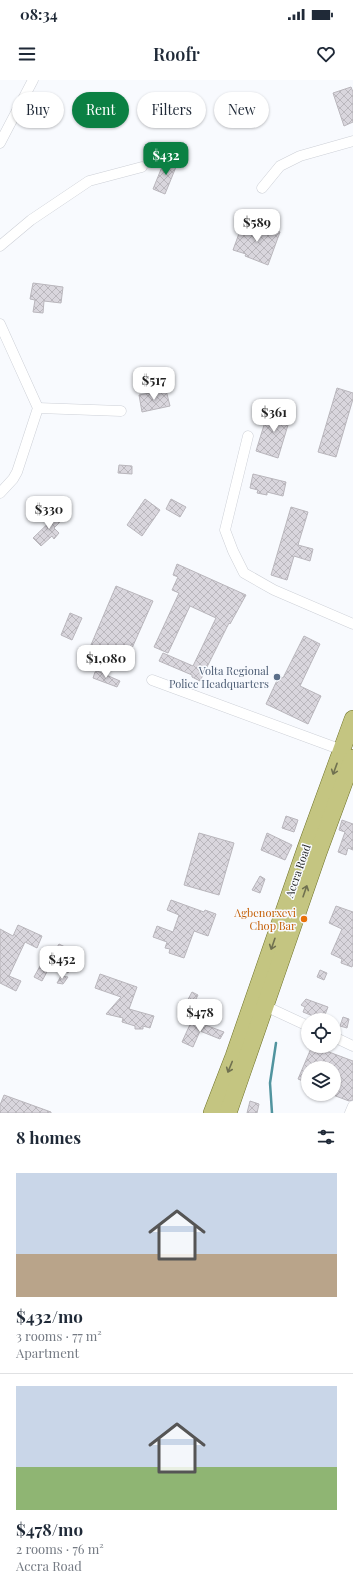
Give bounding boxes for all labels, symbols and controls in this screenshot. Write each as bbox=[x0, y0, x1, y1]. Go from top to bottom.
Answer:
text: 08:34 bbox=[20, 4, 58, 24]
text: Roofr bbox=[153, 42, 200, 66]
icon: menu bbox=[16, 43, 38, 65]
icon: heart bbox=[315, 43, 337, 65]
chip: Buy bbox=[12, 92, 64, 128]
chip: Rent bbox=[72, 92, 129, 128]
chip: Filters bbox=[137, 92, 206, 128]
chip: New bbox=[214, 92, 269, 128]
pin: $432 bbox=[142, 142, 190, 176]
text: $432 bbox=[152, 146, 180, 163]
pin: $589 bbox=[233, 209, 281, 243]
text: $589 bbox=[243, 213, 271, 230]
pin: $517 bbox=[130, 367, 178, 401]
text: $517 bbox=[142, 371, 166, 388]
pin: $361 bbox=[250, 399, 298, 433]
text: $361 bbox=[261, 403, 287, 420]
pin: $330 bbox=[25, 496, 73, 530]
text: $330 bbox=[35, 500, 63, 517]
pin: $1,080 bbox=[73, 645, 139, 679]
text: $1,080 bbox=[86, 649, 126, 666]
place label: Volta Regional Police Headquarters bbox=[169, 663, 269, 691]
marker: Volta Regional Police Headquarters bbox=[272, 672, 282, 682]
one-way arrow bbox=[331, 762, 338, 775]
street label: Accra Road bbox=[281, 842, 314, 901]
one-way arrow bbox=[302, 884, 309, 897]
place label: Agbenorxevi Chop Bar bbox=[233, 905, 296, 933]
marker: Agbenorxevi Chop Bar bbox=[299, 914, 309, 924]
one-way arrow bbox=[269, 938, 276, 951]
pin: $452 bbox=[38, 946, 86, 980]
text: $452 bbox=[48, 950, 76, 967]
pin: $478 bbox=[176, 999, 224, 1033]
text: $478 bbox=[186, 1003, 214, 1020]
map controls bbox=[301, 1013, 341, 1101]
button: locate bbox=[301, 1013, 341, 1053]
one-way arrow bbox=[226, 1060, 233, 1072]
button: layers bbox=[301, 1061, 341, 1101]
text: 8 homes bbox=[16, 1126, 81, 1148]
icon: filters bbox=[315, 1126, 337, 1148]
icon: home bbox=[141, 1199, 213, 1271]
text: $432/mo bbox=[16, 1305, 83, 1327]
text: 3 rooms · 77 m² bbox=[16, 1327, 102, 1344]
text: Apartment bbox=[16, 1344, 79, 1361]
icon: home bbox=[141, 1412, 213, 1484]
text: $478/mo bbox=[16, 1518, 83, 1540]
text: 2 rooms · 76 m² bbox=[16, 1540, 104, 1557]
text: Accra Road bbox=[16, 1557, 82, 1574]

